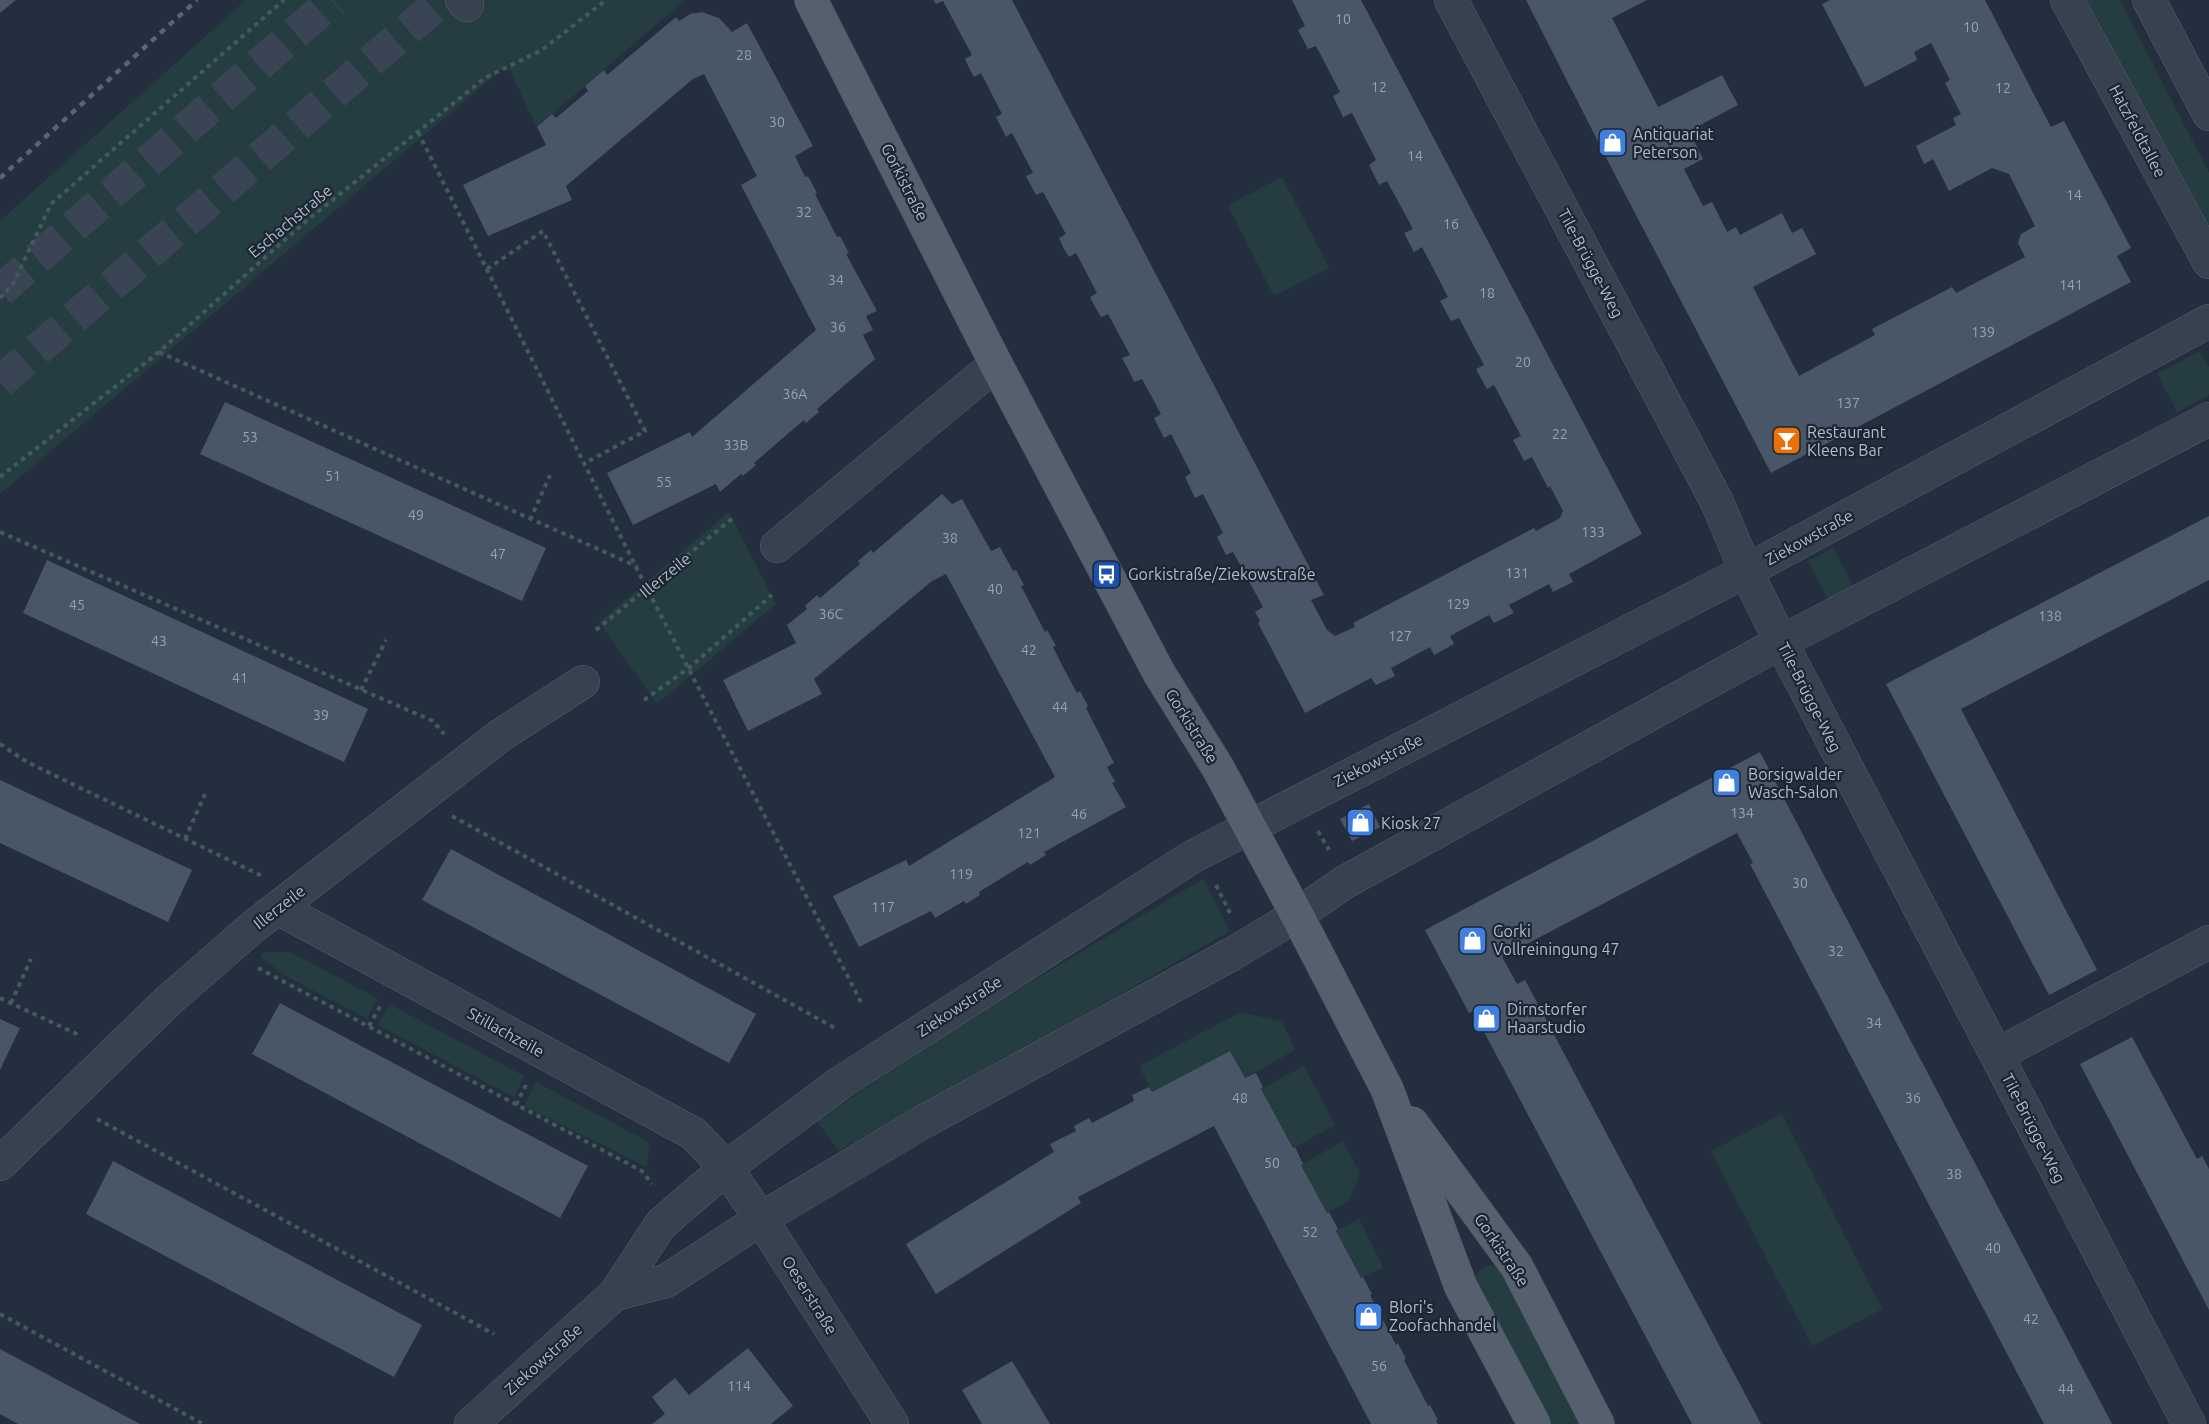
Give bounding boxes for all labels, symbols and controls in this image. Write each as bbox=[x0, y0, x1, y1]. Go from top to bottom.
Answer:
house number: 10 bbox=[1335, 11, 1351, 27]
house number: 10 bbox=[1963, 19, 1979, 35]
house number: 28 bbox=[736, 47, 752, 63]
house number: 12 bbox=[1371, 79, 1387, 95]
house number: 12 bbox=[1995, 80, 2011, 96]
street label: Hatzfeldtallee bbox=[2106, 82, 2170, 180]
house number: 30 bbox=[769, 114, 785, 130]
place label: Antiquariat Peterson bbox=[1633, 125, 1715, 161]
shop icon: Antiquariat Peterson bbox=[1596, 127, 1628, 159]
street label: Gorkistraße bbox=[878, 140, 932, 224]
house number: 14 bbox=[1407, 148, 1423, 164]
street label: Eschachstraße bbox=[245, 181, 335, 261]
house number: 14 bbox=[2066, 187, 2082, 203]
house number: 32 bbox=[796, 204, 812, 220]
street label: Tile-Brügge-Weg bbox=[1555, 206, 1627, 320]
house number: 16 bbox=[1443, 216, 1459, 232]
house number: 34 bbox=[828, 272, 844, 288]
house number: 141 bbox=[2059, 277, 2083, 293]
house number: 18 bbox=[1479, 285, 1495, 301]
house number: 36 bbox=[830, 319, 846, 335]
house number: 139 bbox=[1971, 324, 1995, 340]
house number: 20 bbox=[1515, 354, 1531, 370]
house number: 36A bbox=[783, 386, 807, 402]
house number: 137 bbox=[1836, 395, 1860, 411]
place label: Restaurant Kleens Bar bbox=[1807, 423, 1887, 459]
bar icon: Restaurant Kleens Bar bbox=[1770, 425, 1802, 457]
house number: 22 bbox=[1552, 426, 1568, 442]
house number: 53 bbox=[242, 429, 258, 445]
house number: 33B bbox=[724, 437, 748, 453]
house number: 51 bbox=[325, 468, 341, 484]
house number: 55 bbox=[656, 474, 672, 490]
street label: Ziekowstraße bbox=[1762, 506, 1856, 568]
house number: 49 bbox=[408, 507, 424, 523]
house number: 133 bbox=[1581, 524, 1605, 540]
house number: 38 bbox=[942, 530, 958, 546]
house number: 47 bbox=[490, 546, 506, 562]
street label: Illerzeile bbox=[636, 549, 694, 601]
bus stop icon: Gorkistraße/Ziekowstraße bbox=[1091, 558, 1123, 590]
place label: Gorkistraße/Ziekowstraße bbox=[1128, 565, 1315, 583]
house number: 131 bbox=[1505, 565, 1529, 581]
house number: 40 bbox=[987, 581, 1003, 597]
house number: 129 bbox=[1446, 596, 1470, 612]
house number: 45 bbox=[69, 597, 85, 613]
house number: 36C bbox=[819, 606, 844, 622]
house number: 138 bbox=[2038, 608, 2062, 624]
house number: 127 bbox=[1388, 628, 1412, 644]
house number: 43 bbox=[151, 633, 167, 649]
street label: Tile-Brügge-Weg bbox=[1775, 639, 1845, 755]
house number: 42 bbox=[1021, 642, 1037, 658]
house number: 41 bbox=[232, 670, 248, 686]
street label: Gorkistraße bbox=[1162, 686, 1222, 766]
house number: 44 bbox=[1052, 699, 1068, 715]
house number: 39 bbox=[313, 707, 329, 723]
street label: Ziekowstraße bbox=[1330, 730, 1426, 790]
place label: Borsigwalder Wasch-Salon bbox=[1748, 765, 1843, 801]
shop icon: Borsigwalder Wasch-Salon bbox=[1711, 767, 1743, 799]
house number: 134 bbox=[1730, 805, 1754, 821]
house number: 46 bbox=[1071, 806, 1087, 822]
shop icon: Kiosk 27 bbox=[1344, 807, 1376, 839]
place label: Kiosk 27 bbox=[1381, 814, 1441, 832]
house number: 121 bbox=[1017, 825, 1041, 841]
house number: 119 bbox=[949, 866, 973, 882]
house number: 30 bbox=[1792, 875, 1808, 891]
street label: Illerzeile bbox=[250, 881, 308, 933]
house number: 117 bbox=[871, 899, 895, 915]
place label: Gorki Vollreiningung 47 bbox=[1493, 922, 1620, 958]
shop icon: Gorki Vollreiningung 47 bbox=[1456, 924, 1488, 956]
house number: 32 bbox=[1828, 943, 1844, 959]
street label: Ziekowstraße bbox=[913, 972, 1005, 1040]
place label: Dirnstorfer Haarstudio bbox=[1507, 1000, 1587, 1036]
shop icon: Dirnstorfer Haarstudio bbox=[1470, 1002, 1502, 1034]
street label: Stillachzeile bbox=[465, 1004, 547, 1060]
house number: 34 bbox=[1866, 1015, 1882, 1031]
street label: Tile-Brügge-Weg bbox=[1999, 1070, 2069, 1186]
house number: 48 bbox=[1232, 1090, 1248, 1106]
house number: 36 bbox=[1905, 1090, 1921, 1106]
house number: 50 bbox=[1264, 1155, 1280, 1171]
house number: 38 bbox=[1946, 1166, 1962, 1182]
street label: Gorkistraße bbox=[1471, 1210, 1533, 1290]
house number: 52 bbox=[1302, 1224, 1318, 1240]
house number: 40 bbox=[1985, 1240, 2001, 1256]
street label: Oeserstraße bbox=[779, 1252, 841, 1338]
place label: Blori's Zoofachhandel bbox=[1389, 1298, 1496, 1334]
shop icon: Blori's Zoofachhandel bbox=[1352, 1300, 1384, 1332]
house number: 42 bbox=[2023, 1311, 2039, 1327]
street label: Ziekowstraße bbox=[501, 1320, 585, 1398]
house number: 56 bbox=[1371, 1358, 1387, 1374]
house number: 114 bbox=[727, 1378, 751, 1394]
house number: 44 bbox=[2058, 1381, 2074, 1397]

